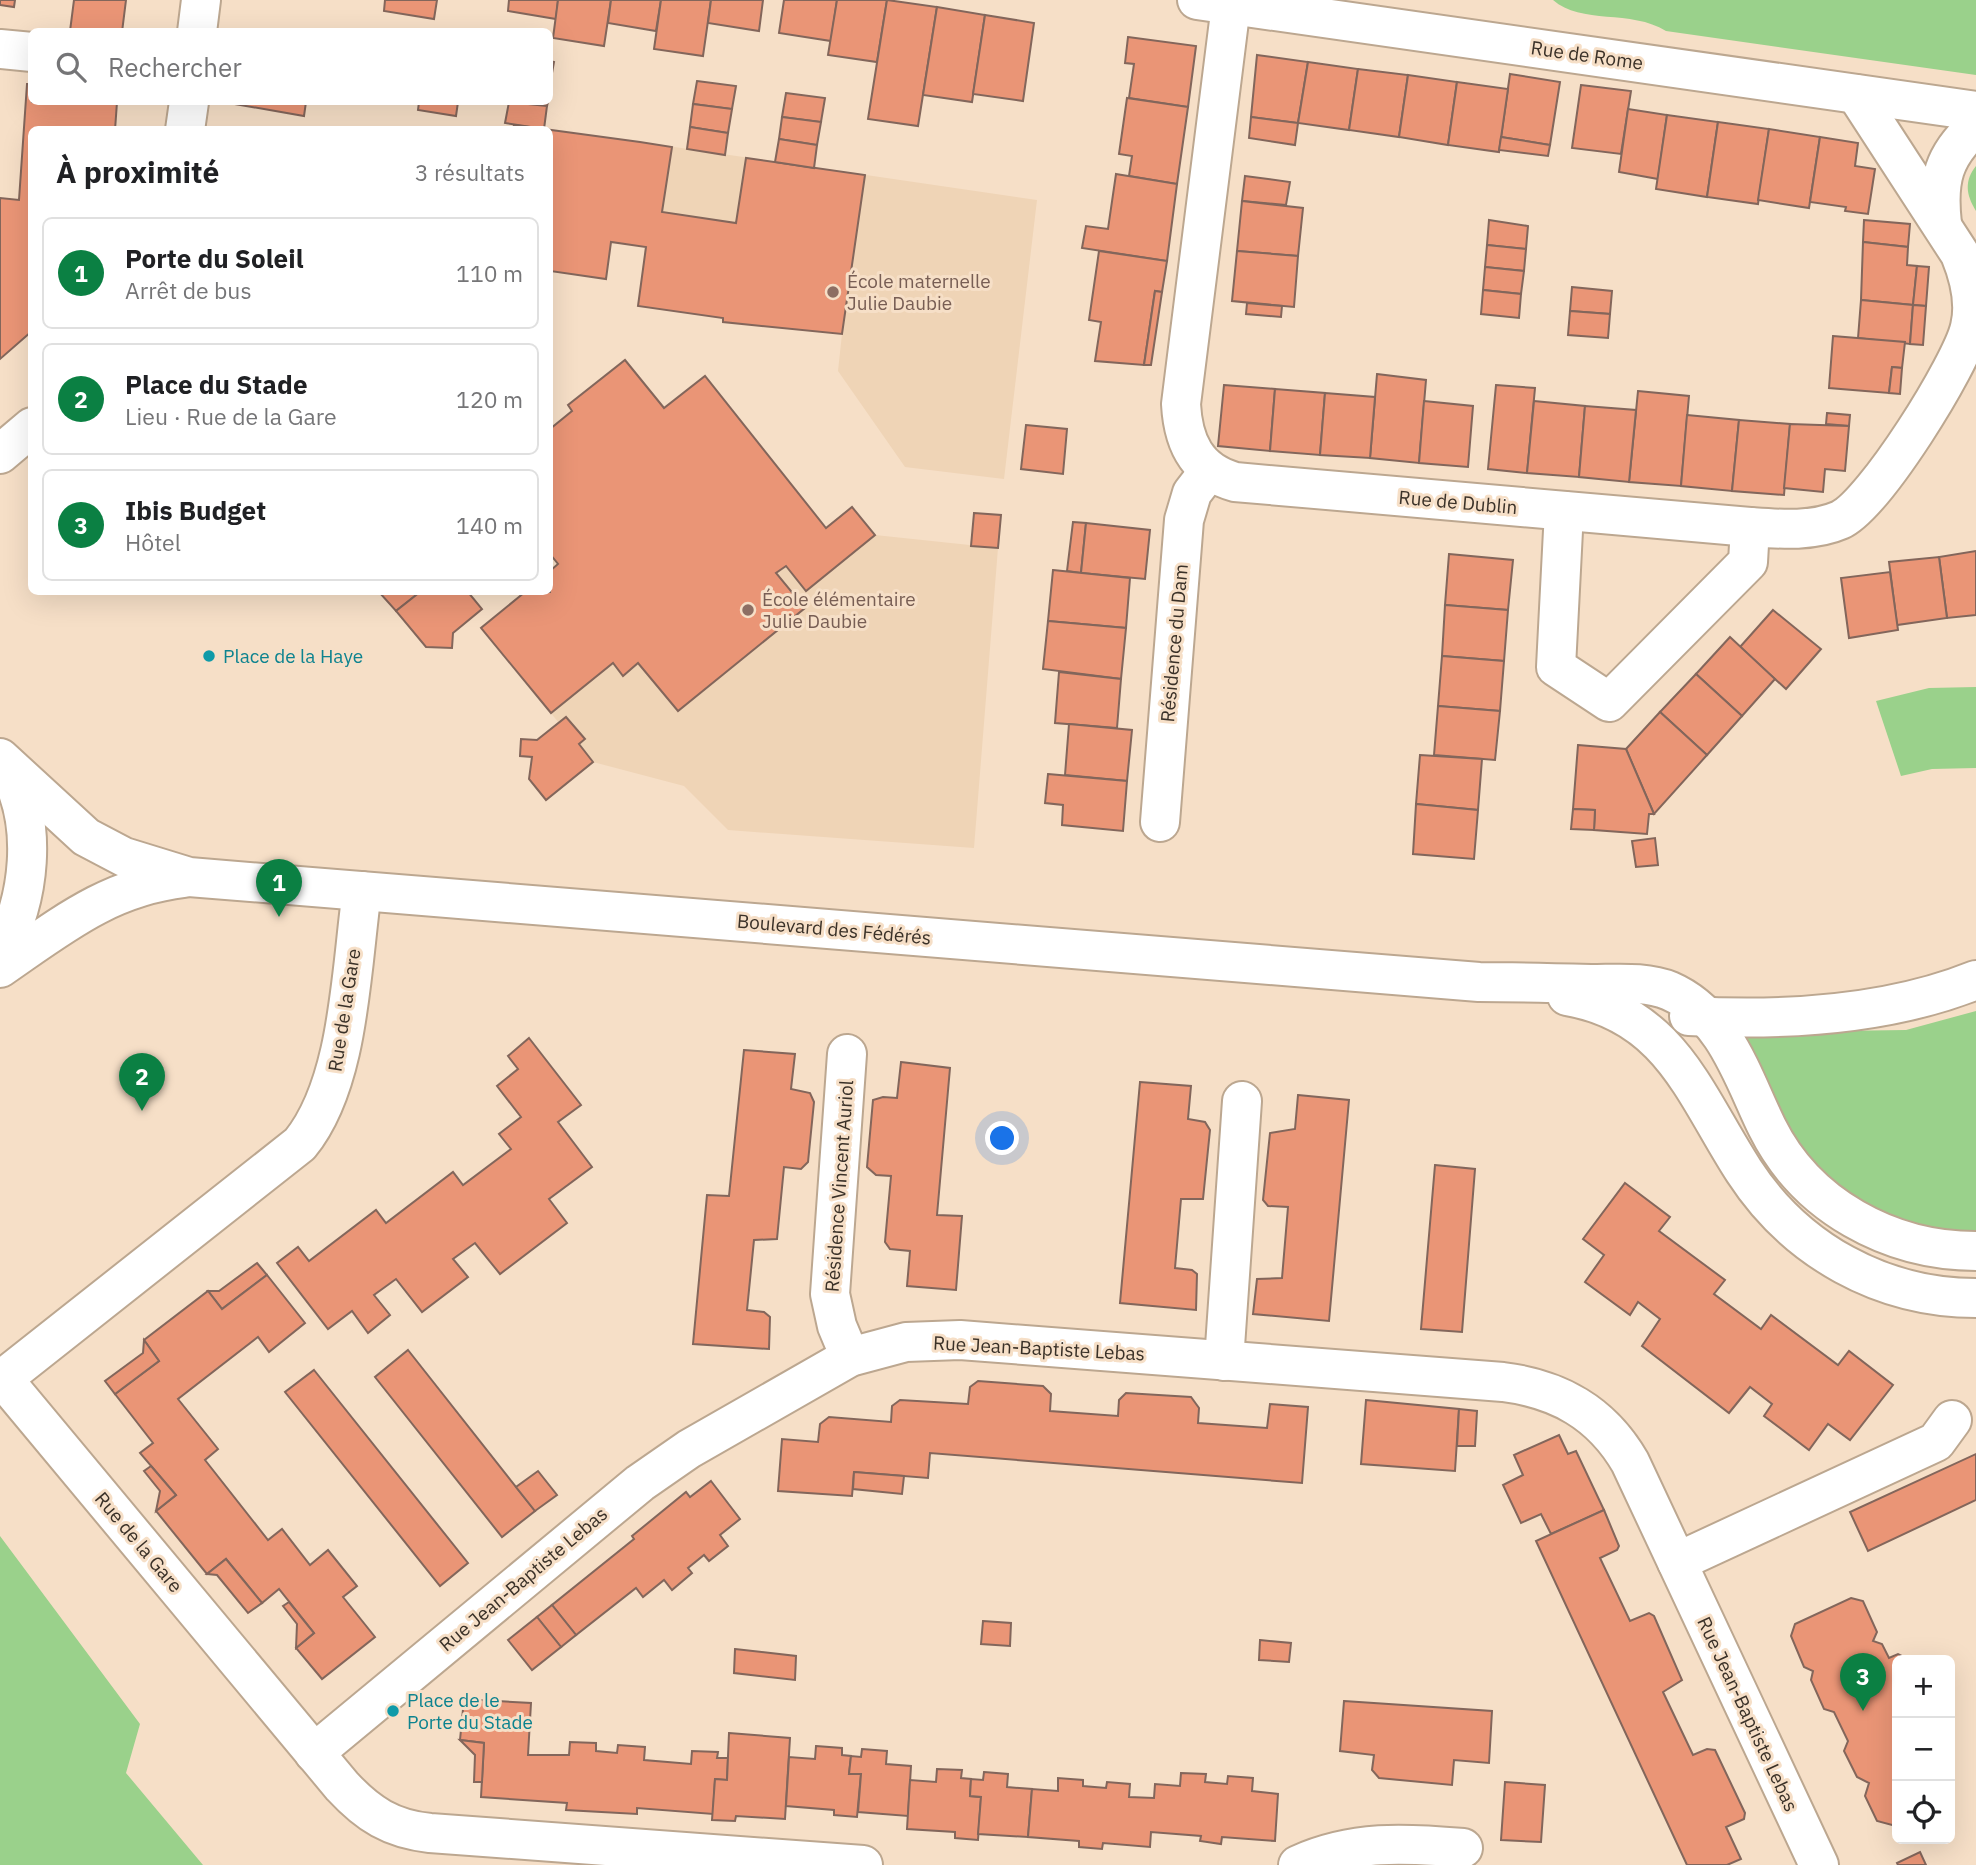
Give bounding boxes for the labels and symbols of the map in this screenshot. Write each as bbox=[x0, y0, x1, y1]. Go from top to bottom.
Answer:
street label: Rue de Rome bbox=[1529, 35, 1645, 75]
place label: École maternelle Julie Daubie bbox=[847, 269, 991, 315]
marker: École maternelle Julie Daubie bbox=[825, 284, 841, 300]
street label: Rue de Dublin bbox=[1398, 485, 1518, 519]
street label: Résidence du Dam bbox=[1155, 563, 1193, 723]
place label: École élémentaire Julie Daubie bbox=[762, 587, 916, 633]
marker: École élémentaire Julie Daubie bbox=[740, 602, 756, 618]
place label: Place de la Haye bbox=[223, 644, 363, 668]
marker: Place de la Haye bbox=[201, 648, 217, 664]
pin: 1 bbox=[256, 859, 302, 917]
street label: Boulevard des Fédérés bbox=[736, 909, 932, 949]
street label: Rue de la Gare bbox=[322, 947, 366, 1073]
pin: 2 bbox=[119, 1053, 165, 1111]
street label: Résidence Vincent Auriol bbox=[820, 1079, 858, 1293]
your location bbox=[985, 1121, 1019, 1155]
street label: Rue Jean-Baptiste Lebas bbox=[932, 1330, 1146, 1366]
street label: Rue de la Gare bbox=[90, 1487, 188, 1597]
street label: Rue Jean-Baptiste Lebas bbox=[434, 1502, 612, 1656]
street label: Rue Jean-Baptiste Lebas bbox=[1692, 1613, 1804, 1815]
pin: 3 bbox=[1840, 1653, 1886, 1711]
place label: Place de le Porte du Stade bbox=[407, 1688, 533, 1734]
marker: Place de le Porte du Stade bbox=[385, 1703, 401, 1719]

